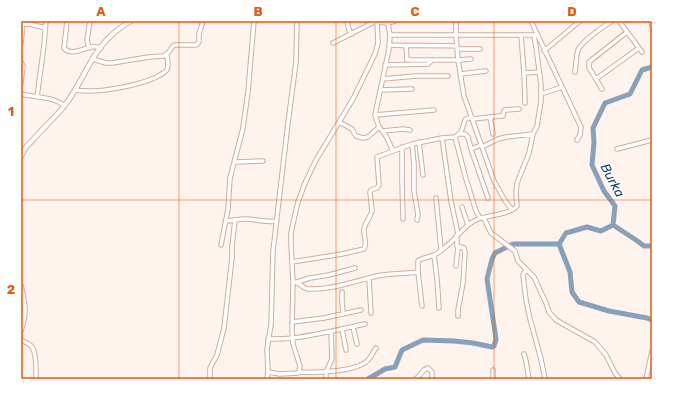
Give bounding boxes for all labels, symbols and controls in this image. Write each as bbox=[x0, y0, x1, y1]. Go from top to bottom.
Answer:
text: A bbox=[96, 4, 106, 19]
text: B bbox=[253, 4, 263, 19]
text: C bbox=[410, 4, 420, 19]
text: D bbox=[567, 4, 577, 19]
text: 1 bbox=[8, 104, 14, 119]
water label: Burka bbox=[598, 161, 628, 200]
text: 2 bbox=[7, 282, 15, 297]

